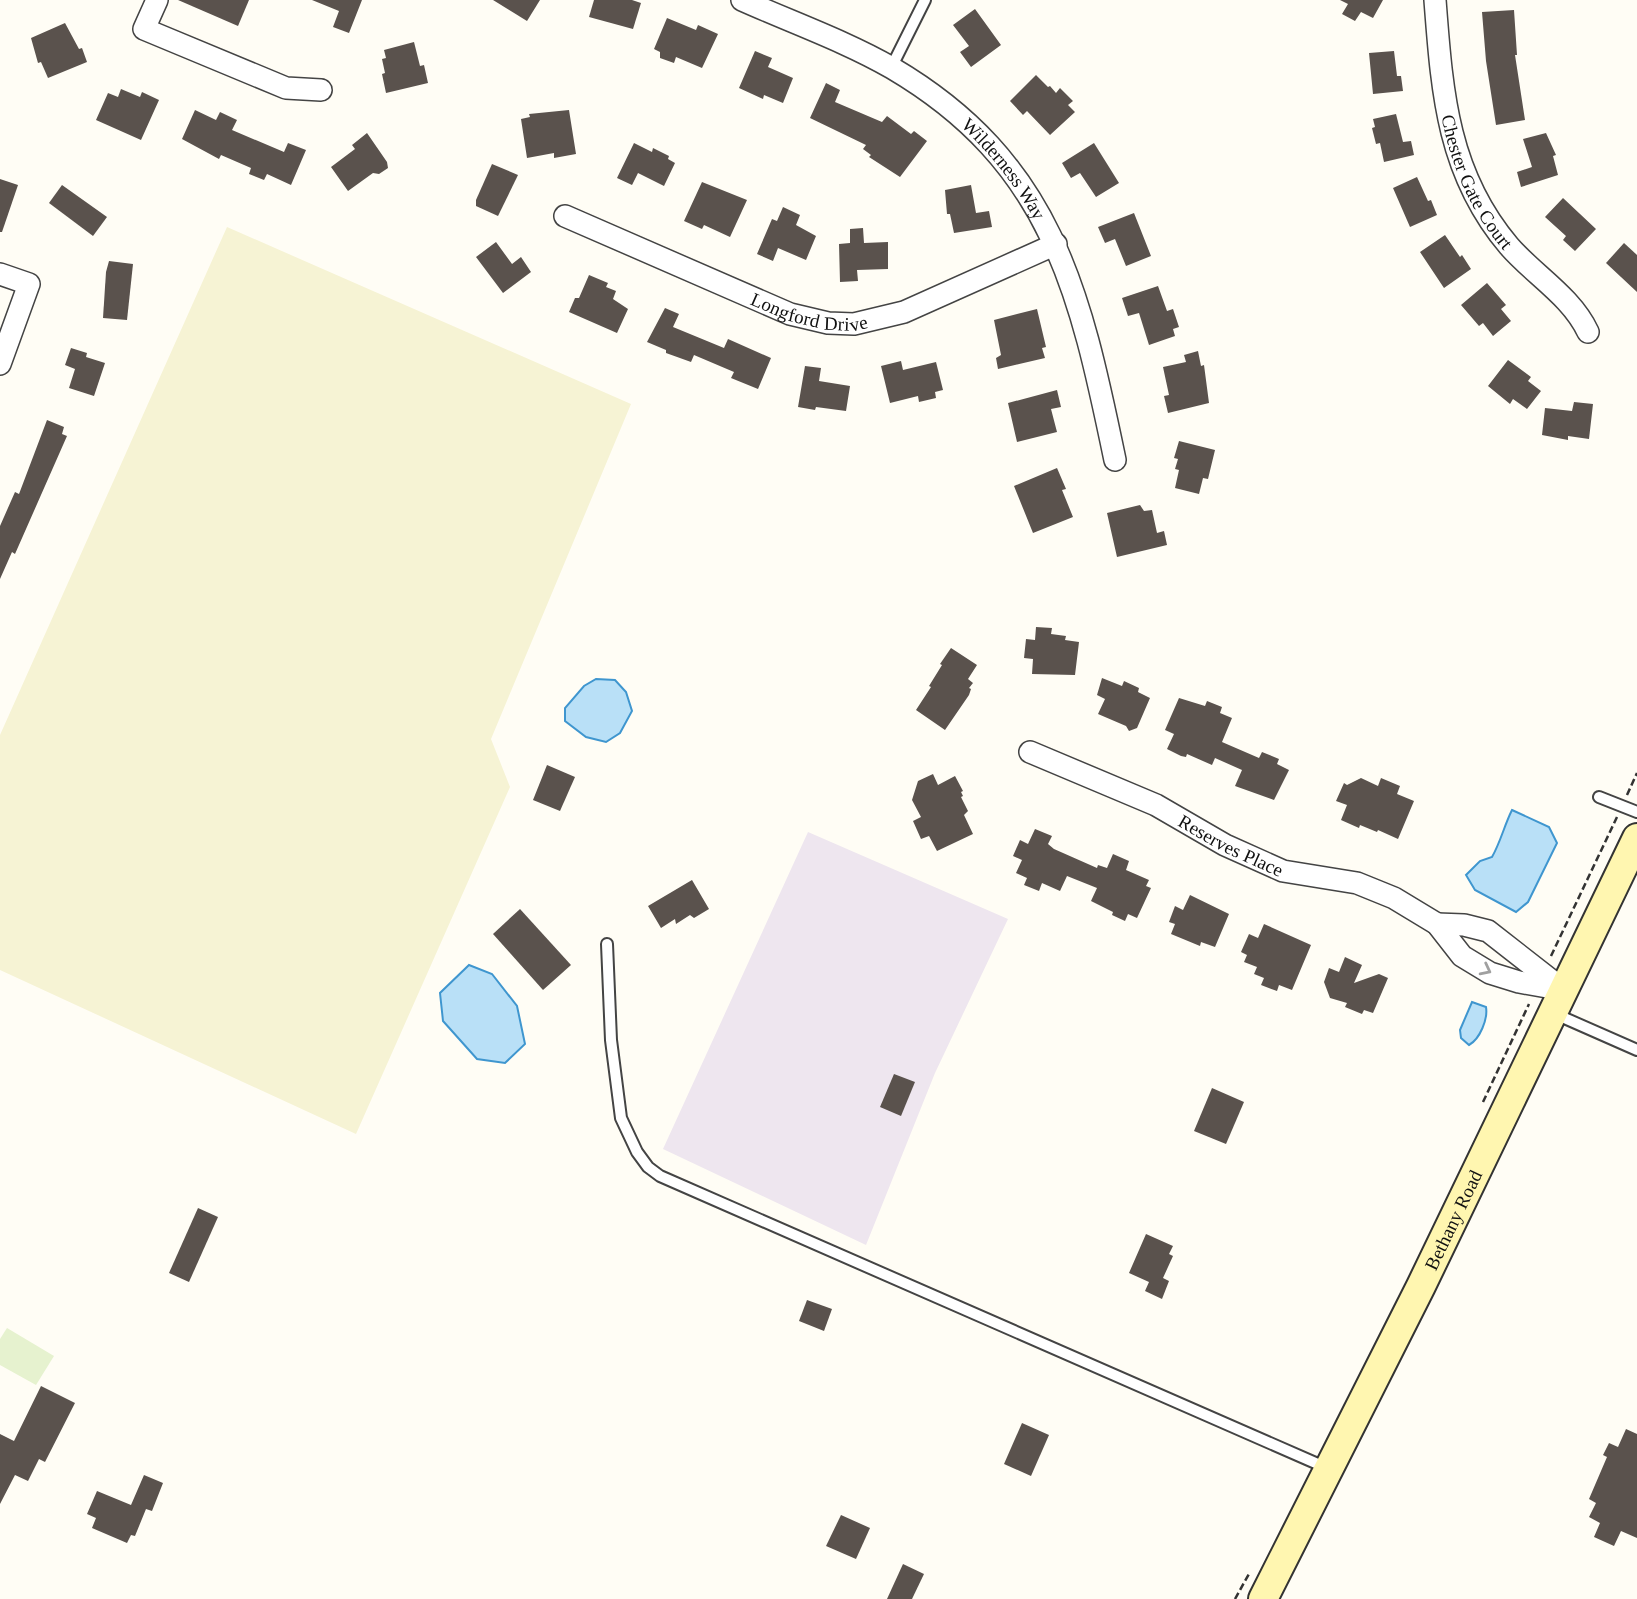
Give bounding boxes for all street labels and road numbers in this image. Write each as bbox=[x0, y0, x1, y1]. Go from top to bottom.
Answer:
street label: Chester Gate Court bbox=[1437, 113, 1517, 254]
street label: Wilderness Way bbox=[958, 114, 1050, 224]
street label: Longford Drive bbox=[748, 288, 870, 336]
street label: Reserves Place bbox=[1175, 810, 1286, 881]
street label: Bethany Road bbox=[1420, 1166, 1486, 1273]

